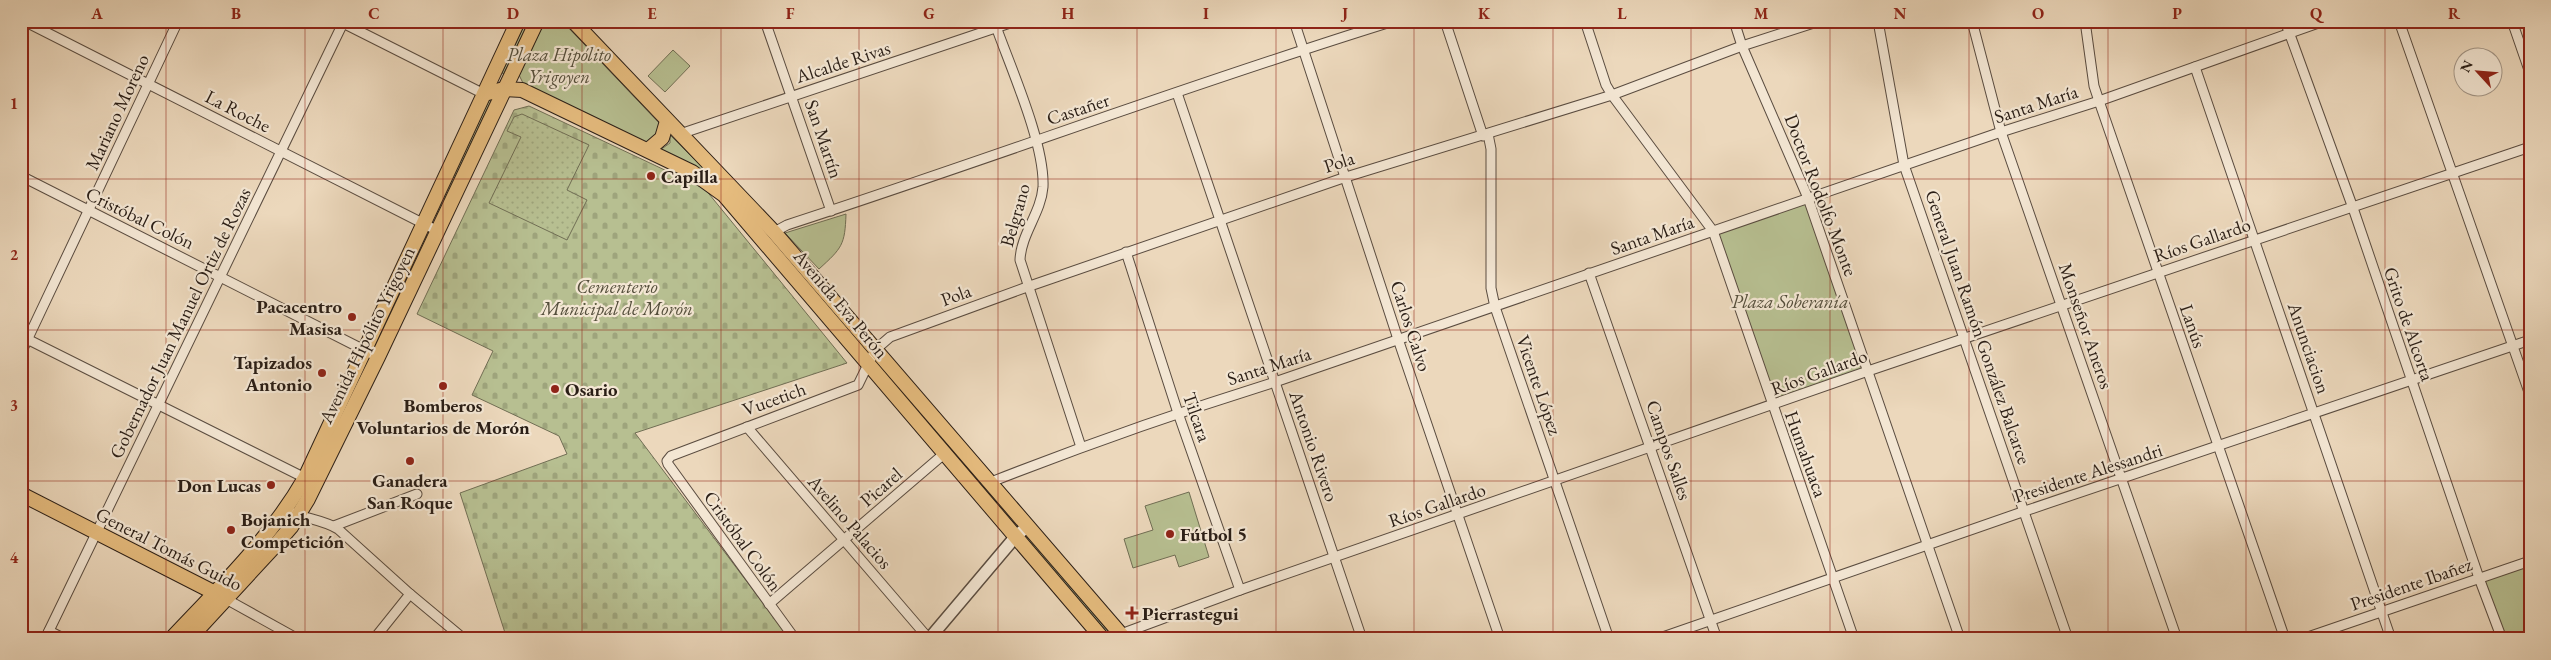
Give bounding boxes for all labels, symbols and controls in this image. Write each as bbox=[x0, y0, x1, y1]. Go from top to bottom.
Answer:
text: A bbox=[90, 3, 103, 24]
text: B bbox=[231, 3, 241, 24]
text: C bbox=[368, 3, 380, 24]
text: D bbox=[507, 3, 519, 24]
text: E bbox=[647, 3, 657, 24]
text: F bbox=[786, 3, 795, 24]
text: G bbox=[923, 3, 935, 24]
text: H bbox=[1062, 3, 1075, 24]
text: I bbox=[1203, 3, 1209, 24]
text: J bbox=[1340, 3, 1348, 24]
text: K bbox=[1478, 3, 1491, 24]
text: L bbox=[1617, 3, 1627, 24]
text: M bbox=[1754, 3, 1769, 24]
text: N bbox=[1894, 3, 1907, 24]
text: O bbox=[2032, 3, 2044, 24]
text: P bbox=[2172, 3, 2182, 24]
text: Q bbox=[2310, 3, 2325, 24]
text: R bbox=[2448, 3, 2461, 24]
street label: Alcalde Rivas bbox=[792, 35, 894, 89]
park label: Plaza Hipólito Yrigoyen bbox=[507, 42, 611, 89]
north arrow bbox=[2454, 48, 2504, 98]
street label: Mariano Moreno bbox=[79, 50, 155, 174]
text: N bbox=[2456, 57, 2477, 75]
street label: Santa María bbox=[1991, 79, 2081, 129]
street label: La Roche bbox=[201, 84, 275, 138]
street label: Castañer bbox=[1043, 87, 1113, 131]
text: 1 bbox=[10, 93, 18, 114]
street label: San Martín bbox=[799, 96, 849, 182]
street label: Doctor Rodolfo Monte bbox=[1779, 110, 1863, 280]
street label: Pola bbox=[1320, 145, 1358, 179]
place label: Capilla bbox=[661, 164, 718, 189]
marker: Capilla bbox=[645, 170, 657, 182]
street label: Belgrano bbox=[994, 180, 1036, 250]
street label: Cristóbal Colón bbox=[82, 181, 198, 255]
street label: Gobernador Juan Manuel Ortiz de Rozas bbox=[103, 183, 257, 463]
street label: General Juan Ramón González Balcarce bbox=[1919, 187, 2037, 467]
street label: Santa María bbox=[1607, 209, 1697, 261]
street label: Ríos Gallardo bbox=[2150, 212, 2254, 268]
street label: Avenida Hipólito Yrigoyen bbox=[313, 242, 421, 429]
street label: Avenida Eva Perón bbox=[787, 243, 894, 364]
text: 2 bbox=[10, 244, 19, 265]
street label: Monseñor Aneros bbox=[2053, 260, 2119, 392]
street label: Grito de Alcorta bbox=[2378, 264, 2440, 385]
park label: Cementerio Municipal de Morón bbox=[540, 274, 693, 321]
street label: Carlos Calvo bbox=[1385, 277, 1437, 375]
street label: Pola bbox=[937, 278, 975, 312]
park label: Plaza Soberanía bbox=[1731, 289, 1849, 314]
place label: Pacacentro Masisa bbox=[256, 294, 343, 341]
street label: Anunciacion bbox=[2281, 298, 2336, 397]
street label: Lanús bbox=[2174, 301, 2212, 351]
marker: Pacacentro Masisa bbox=[346, 311, 358, 323]
street label: Vicente López bbox=[1510, 332, 1568, 439]
street label: Santa María bbox=[1224, 341, 1314, 391]
street label: Ríos Gallardo bbox=[1767, 343, 1871, 401]
place label: Tapizados Antonio bbox=[233, 350, 312, 397]
marker: Tapizados Antonio bbox=[316, 367, 328, 379]
street label: Vucetich bbox=[739, 376, 809, 422]
place label: Osario bbox=[565, 377, 618, 402]
marker: Bomberos Voluntarios de Morón bbox=[437, 380, 449, 392]
marker: Osario bbox=[549, 383, 561, 395]
street label: Antonio Rivero bbox=[1283, 386, 1345, 505]
street label: Tilcara bbox=[1177, 389, 1217, 446]
place label: Bomberos Voluntarios de Morón bbox=[356, 393, 530, 440]
text: 3 bbox=[10, 395, 18, 416]
street label: Campos Salles bbox=[1640, 397, 1698, 503]
street label: Humahuaca bbox=[1779, 407, 1833, 501]
street label: Presidente Alessandri bbox=[2010, 437, 2166, 509]
marker: Ganadera San Roque bbox=[404, 455, 416, 467]
street label: Picarel bbox=[854, 461, 908, 512]
place label: Ganadera San Roque bbox=[367, 468, 453, 515]
street label: Avelino Palacios bbox=[802, 469, 898, 574]
place label: Don Lucas bbox=[177, 473, 261, 498]
street label: Ríos Gallardo bbox=[1385, 477, 1489, 533]
marker: Don Lucas bbox=[265, 479, 277, 491]
street label: Cristóbal Colón bbox=[698, 486, 788, 596]
street label: General Tomás Guido bbox=[92, 501, 246, 597]
place label: Bojanich Competición bbox=[241, 507, 344, 554]
place label: Fútbol 5 bbox=[1180, 522, 1247, 547]
marker: Bojanich Competición bbox=[225, 524, 237, 536]
marker: Fútbol 5 bbox=[1164, 528, 1176, 540]
text: 4 bbox=[10, 547, 19, 568]
street label: Presidente Ibañez bbox=[2347, 551, 2476, 617]
place label: Pierrastegui bbox=[1142, 601, 1239, 626]
marker: Pierrastegui bbox=[1126, 607, 1138, 619]

